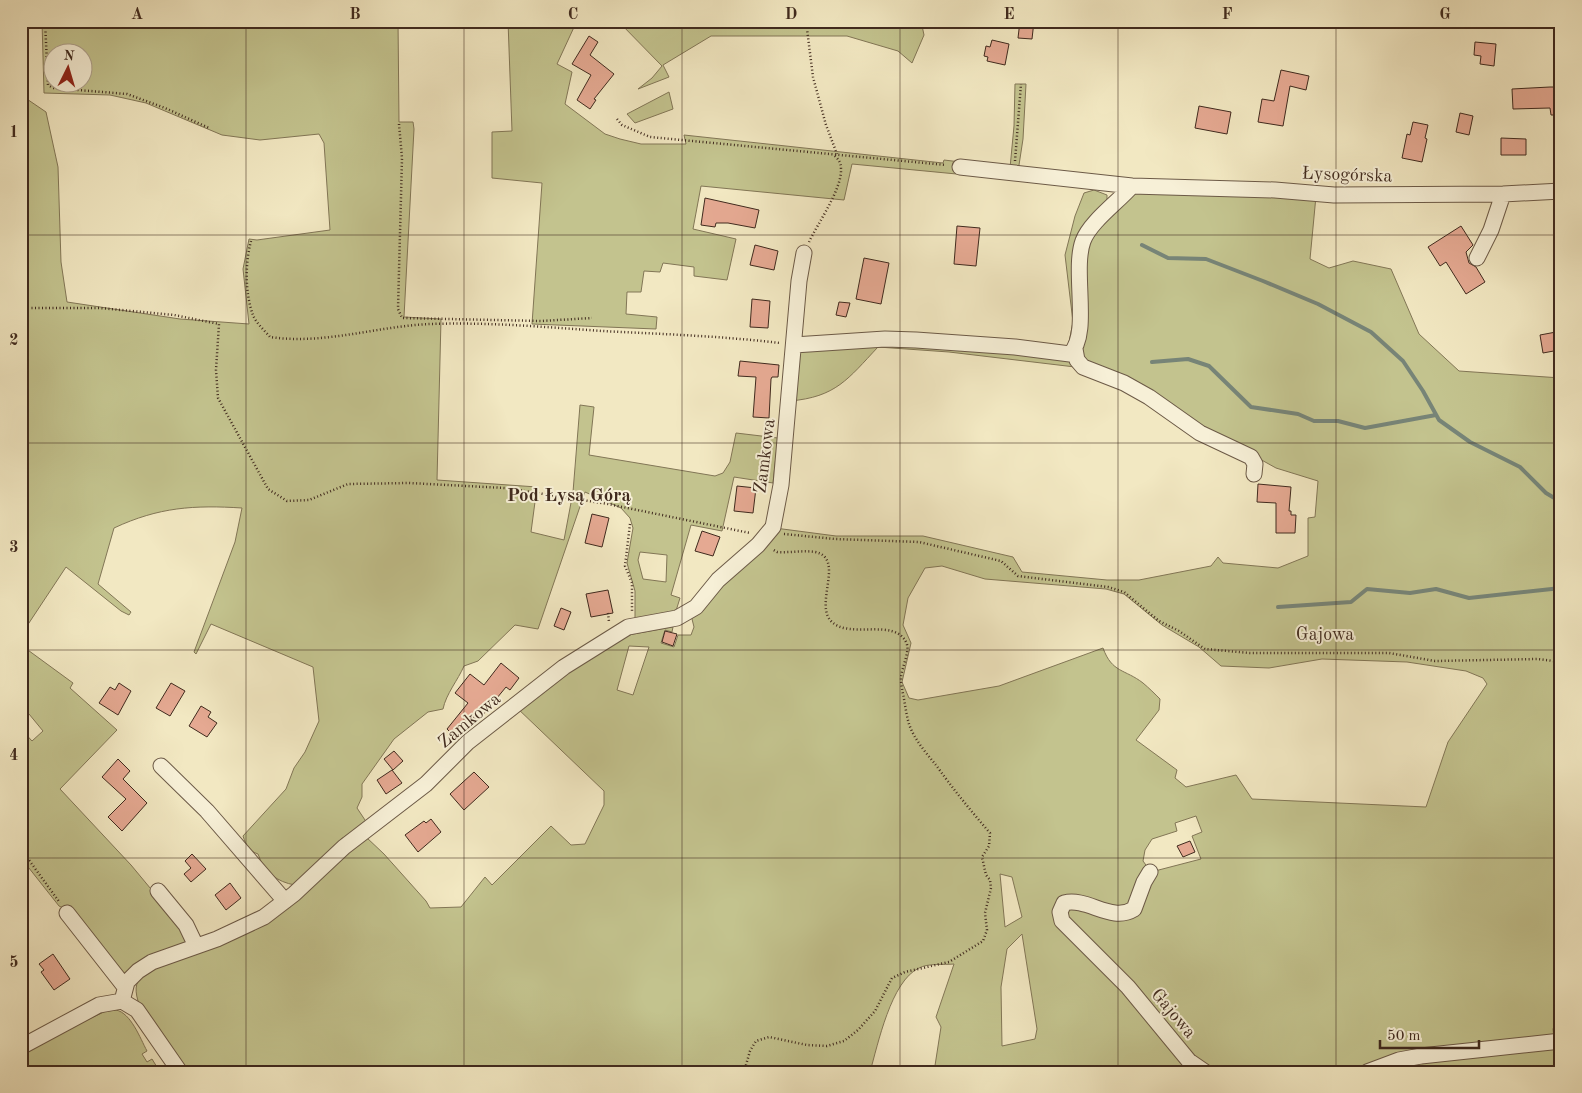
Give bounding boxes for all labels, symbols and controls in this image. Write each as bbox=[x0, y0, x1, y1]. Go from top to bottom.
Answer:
text: A bbox=[131, 7, 143, 23]
text: B bbox=[349, 7, 361, 23]
text: C bbox=[568, 7, 578, 23]
text: D bbox=[785, 7, 797, 23]
text: E bbox=[1003, 7, 1015, 23]
text: F bbox=[1222, 7, 1233, 23]
text: G bbox=[1439, 7, 1451, 23]
north arrow bbox=[42, 42, 92, 92]
text: N bbox=[63, 49, 75, 64]
text: 1 bbox=[9, 125, 19, 141]
street label: Łysogórska bbox=[1301, 164, 1393, 186]
text: 2 bbox=[9, 333, 19, 349]
street label: Zamkowa bbox=[751, 418, 779, 495]
district label: Pod Łysą Górą bbox=[507, 487, 632, 506]
text: 3 bbox=[9, 540, 19, 556]
street label: Gajowa bbox=[1296, 626, 1354, 644]
street label: Zamkowa bbox=[435, 690, 504, 752]
text: 4 bbox=[9, 748, 19, 764]
text: 5 bbox=[9, 955, 19, 971]
street label: Gajowa bbox=[1148, 985, 1199, 1042]
scale bar bbox=[1380, 1018, 1478, 1050]
text: 50 m bbox=[1387, 1029, 1421, 1044]

